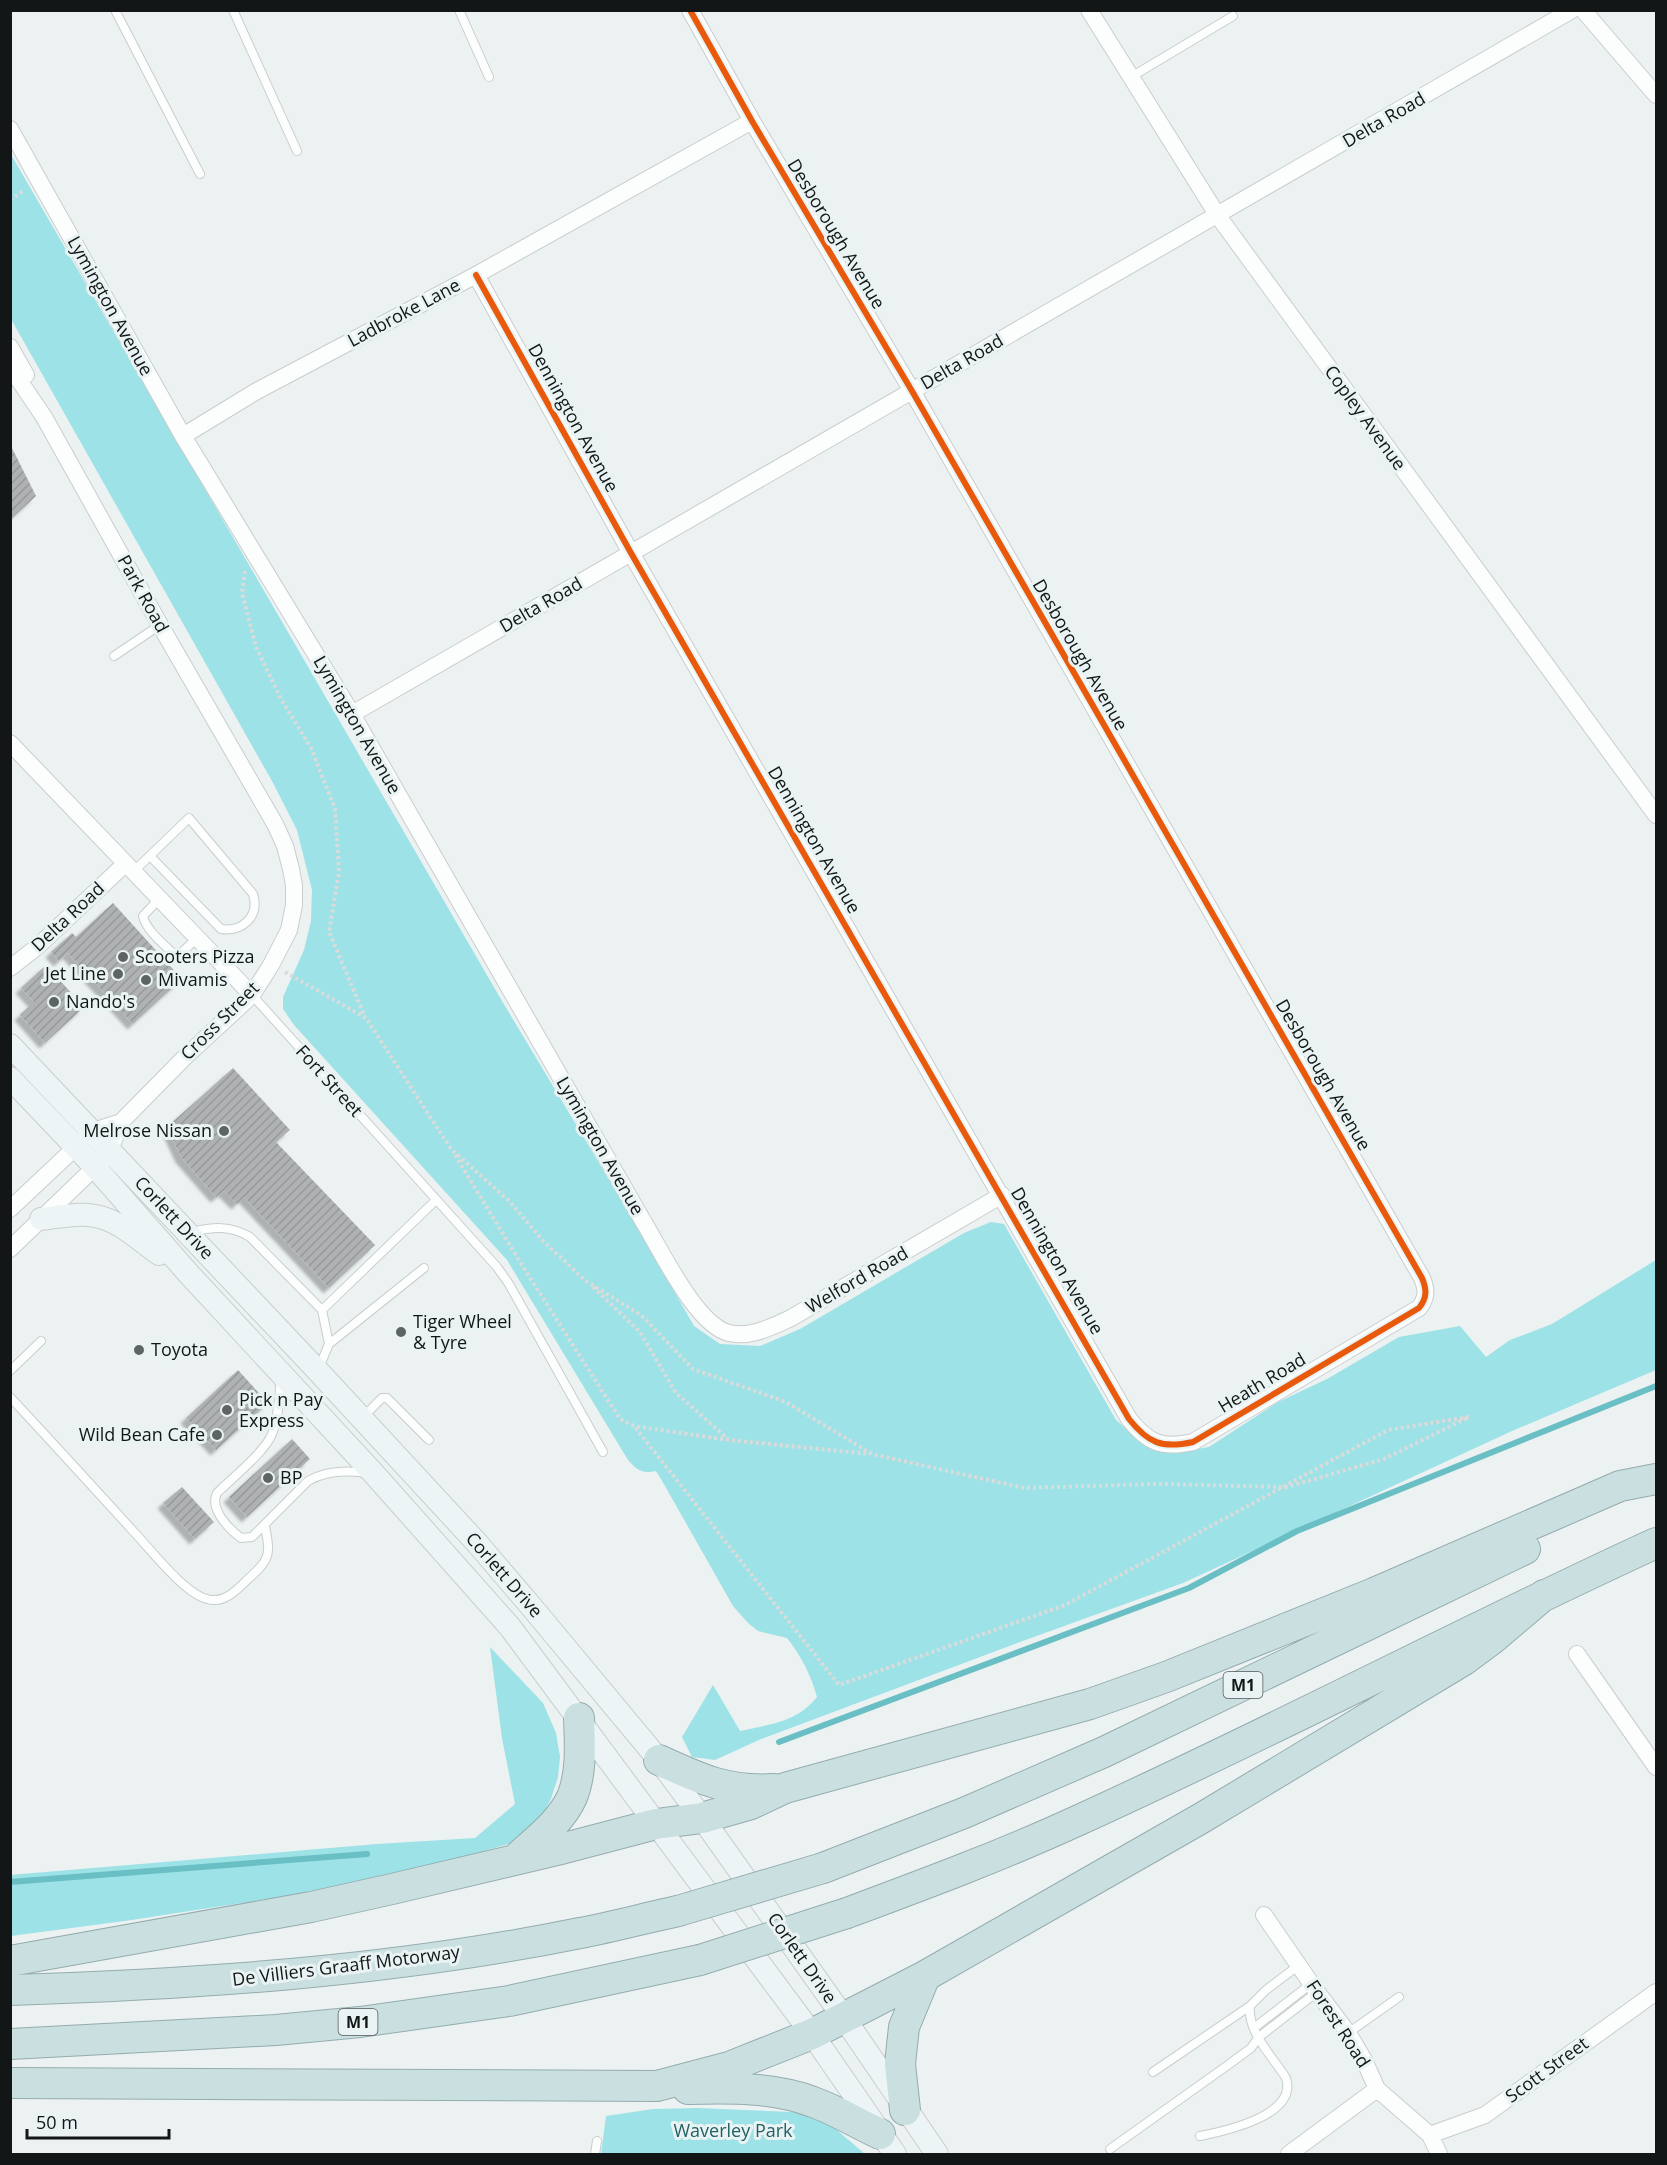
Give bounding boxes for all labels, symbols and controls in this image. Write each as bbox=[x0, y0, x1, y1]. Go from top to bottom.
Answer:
street label: Delta Road bbox=[1338, 86, 1429, 152]
street label: Desborough Avenue bbox=[783, 154, 891, 313]
street label: Lymington Avenue bbox=[63, 231, 159, 380]
street label: Ladbroke Lane bbox=[343, 272, 464, 352]
street label: Delta Road bbox=[916, 328, 1007, 394]
street label: Dennington Avenue bbox=[523, 339, 625, 496]
street label: Copley Avenue bbox=[1320, 360, 1412, 475]
street label: Park Road bbox=[113, 550, 175, 637]
street label: Delta Road bbox=[495, 571, 586, 637]
street label: Desborough Avenue bbox=[1028, 574, 1134, 735]
street label: Lymington Avenue bbox=[308, 651, 407, 798]
street label: Dennington Avenue bbox=[763, 762, 867, 917]
street label: Delta Road bbox=[26, 876, 109, 956]
place label: Scooters Pizza bbox=[135, 944, 255, 968]
marker: Scooters Pizza bbox=[116, 950, 130, 964]
place label: Jet Line bbox=[43, 961, 106, 985]
marker: Jet Line bbox=[111, 967, 125, 981]
place label: Mivamis bbox=[158, 967, 228, 991]
marker: Mivamis bbox=[139, 973, 153, 987]
street label: Cross Street bbox=[175, 976, 264, 1065]
place label: Nando's bbox=[66, 989, 135, 1013]
street label: Desborough Avenue bbox=[1271, 994, 1377, 1155]
marker: Nando's bbox=[47, 995, 61, 1009]
street label: Fort Street bbox=[291, 1039, 368, 1121]
street label: Lymington Avenue bbox=[551, 1072, 650, 1219]
place label: Melrose Nissan bbox=[83, 1118, 212, 1142]
marker: Melrose Nissan bbox=[217, 1124, 231, 1138]
street label: Corlett Drive bbox=[130, 1170, 220, 1264]
street label: Dennington Avenue bbox=[1006, 1183, 1110, 1338]
street label: Welford Road bbox=[801, 1240, 912, 1318]
place label: Tiger Wheel & Tyre bbox=[413, 1309, 512, 1354]
marker: Tiger Wheel & Tyre bbox=[394, 1325, 408, 1339]
place label: Toyota bbox=[151, 1337, 208, 1361]
marker: Toyota bbox=[132, 1343, 146, 1357]
street label: Heath Road bbox=[1213, 1346, 1310, 1418]
place label: Pick n Pay Express bbox=[239, 1387, 324, 1432]
marker: Pick n Pay Express bbox=[220, 1403, 234, 1417]
place label: Wild Bean Cafe bbox=[79, 1422, 205, 1446]
marker: Wild Bean Cafe bbox=[210, 1428, 224, 1442]
place label: BP bbox=[280, 1465, 302, 1489]
marker: BP bbox=[261, 1471, 275, 1485]
street label: Corlett Drive bbox=[461, 1527, 549, 1622]
road number: M1 bbox=[1224, 1672, 1262, 1698]
street label: Corlett Drive bbox=[763, 1907, 843, 2008]
street label: De Villiers Graaff Motorway bbox=[231, 1939, 462, 1991]
street label: Forest Road bbox=[1301, 1975, 1376, 2072]
road number: M1 bbox=[338, 2009, 378, 2035]
street label: Scott Street bbox=[1500, 2031, 1593, 2107]
scale bar bbox=[27, 2102, 170, 2140]
text: 50 m bbox=[36, 2110, 78, 2134]
park label: Waverley Park bbox=[673, 2118, 793, 2142]

